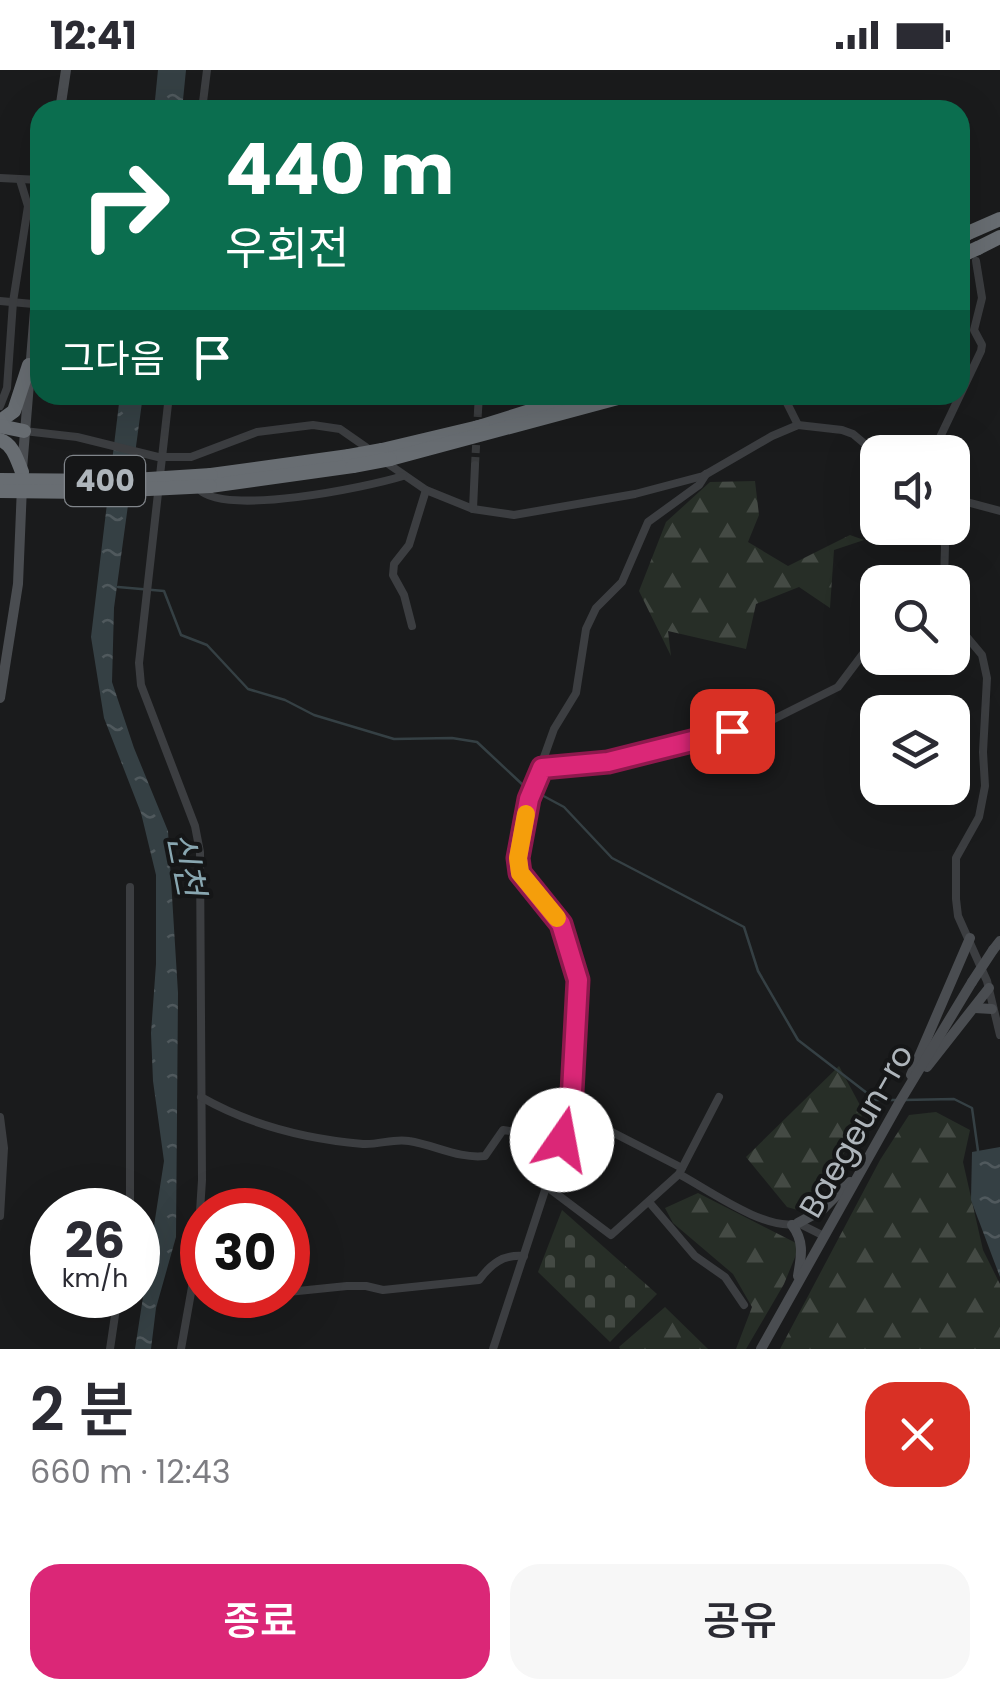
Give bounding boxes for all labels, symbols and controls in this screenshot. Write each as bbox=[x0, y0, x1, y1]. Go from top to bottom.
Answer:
text: 12:41 bbox=[50, 9, 137, 62]
text: 440 m bbox=[225, 120, 454, 219]
icon: right bbox=[60, 140, 190, 270]
text: 우회전 bbox=[225, 217, 349, 280]
icon: arrive bbox=[185, 330, 240, 385]
text: 그다음 bbox=[60, 332, 165, 385]
map controls bbox=[860, 435, 970, 805]
button: sound bbox=[860, 435, 970, 545]
road number: 400 bbox=[65, 456, 145, 506]
button: search bbox=[860, 565, 970, 675]
pin bbox=[690, 689, 775, 774]
button: layers bbox=[860, 695, 970, 805]
icon: arrive bbox=[705, 704, 760, 759]
water label: 신천 bbox=[156, 828, 217, 904]
street label: Baegeun-ro bbox=[788, 1036, 923, 1226]
position arrow bbox=[510, 1088, 614, 1192]
speed limit sign: 30 bbox=[180, 1188, 310, 1318]
text: 26 bbox=[65, 1205, 125, 1276]
text: km/h bbox=[62, 1261, 128, 1296]
text: 2 분 bbox=[30, 1368, 134, 1452]
button: close bbox=[865, 1382, 970, 1487]
text: 660 m · 12:43 bbox=[30, 1449, 231, 1494]
button: 종료 bbox=[30, 1564, 490, 1679]
button: 공유 bbox=[510, 1564, 970, 1679]

